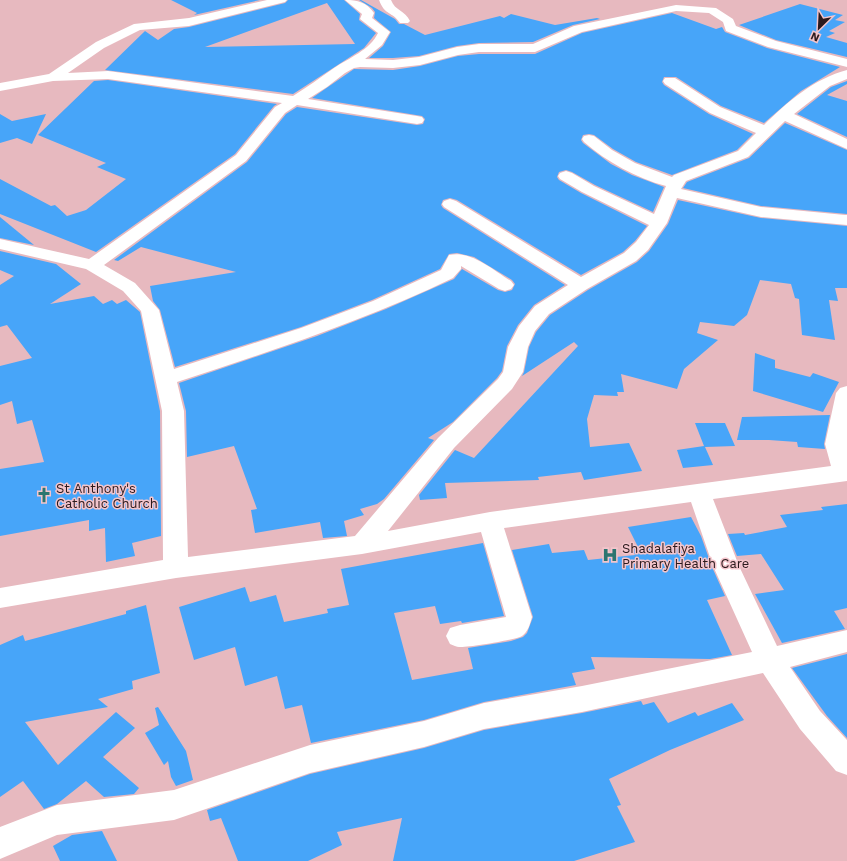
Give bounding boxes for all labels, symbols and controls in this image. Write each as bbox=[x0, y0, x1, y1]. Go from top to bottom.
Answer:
north arrow bbox=[799, 8, 839, 48]
text: N bbox=[809, 29, 822, 44]
place label: St Anthony's Catholic Church bbox=[56, 481, 158, 511]
church icon: St Anthony's Catholic Church bbox=[35, 486, 53, 504]
place label: Shadalafiya Primary Health Care bbox=[622, 541, 749, 571]
hospital icon: Shadalafiya Primary Health Care bbox=[601, 546, 619, 564]

